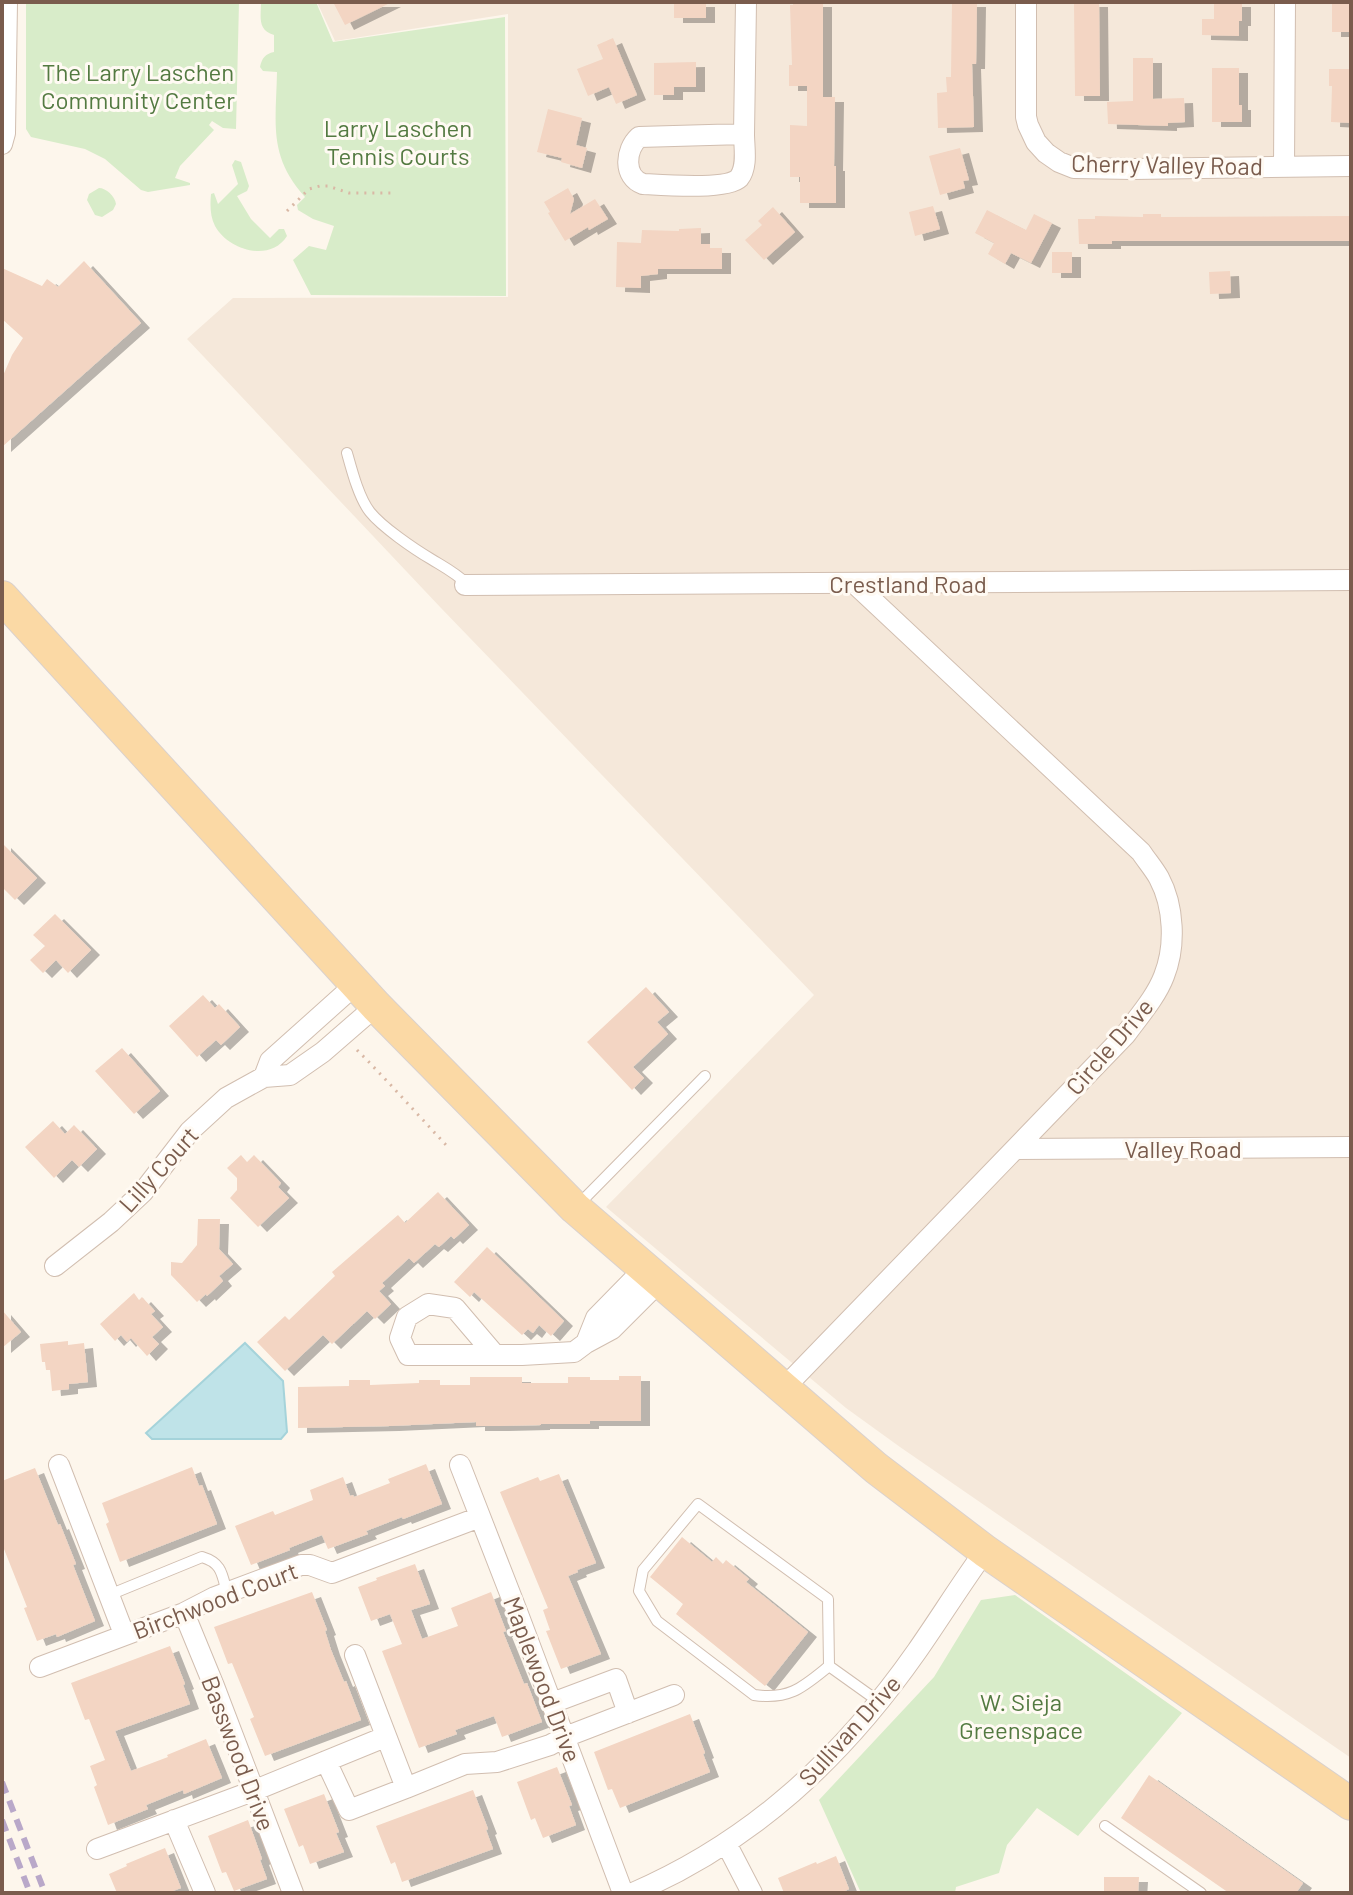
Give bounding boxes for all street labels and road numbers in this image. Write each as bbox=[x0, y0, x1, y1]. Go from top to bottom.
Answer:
street label: Cherry Valley Road bbox=[1071, 148, 1263, 180]
street label: Crestland Road bbox=[829, 569, 987, 598]
street label: Circle Drive bbox=[1059, 992, 1159, 1100]
street label: Lilly Court bbox=[112, 1120, 204, 1218]
street label: Valley Road bbox=[1124, 1134, 1242, 1163]
street label: Birchwood Court bbox=[128, 1555, 302, 1645]
street label: Maplewood Drive bbox=[498, 1592, 588, 1766]
street label: Sullivan Drive bbox=[792, 1669, 906, 1791]
street label: Basswood Drive bbox=[196, 1671, 282, 1835]

